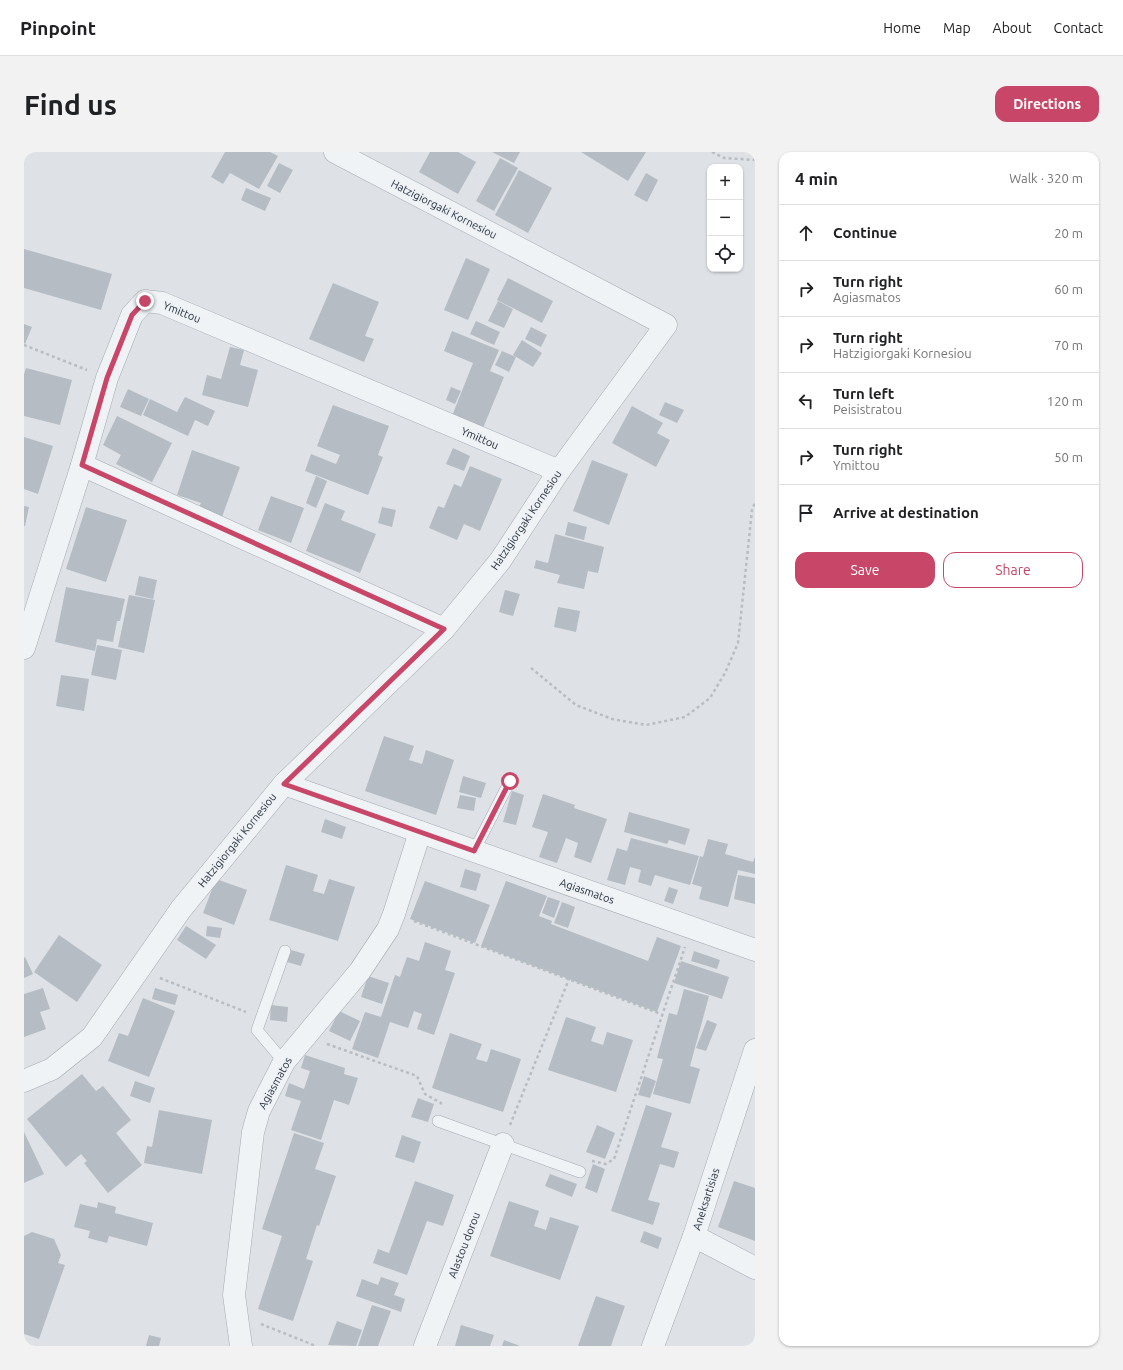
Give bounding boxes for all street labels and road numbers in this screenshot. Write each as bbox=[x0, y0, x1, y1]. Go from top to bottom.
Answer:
street label: Hatzigiorgaki Kornesiou bbox=[389, 177, 499, 241]
street label: Ymittou bbox=[161, 299, 203, 325]
street label: Ymittou bbox=[459, 425, 501, 451]
street label: Hatzigiorgaki Kornesiou bbox=[488, 468, 564, 572]
street label: Hatzigiorgaki Kornesiou bbox=[195, 791, 279, 889]
street label: Agiasmatos bbox=[558, 876, 616, 906]
street label: Agiasmatos bbox=[256, 1055, 294, 1111]
street label: Aneksartisias bbox=[690, 1166, 722, 1232]
street label: Alastou dorou bbox=[446, 1210, 482, 1280]

